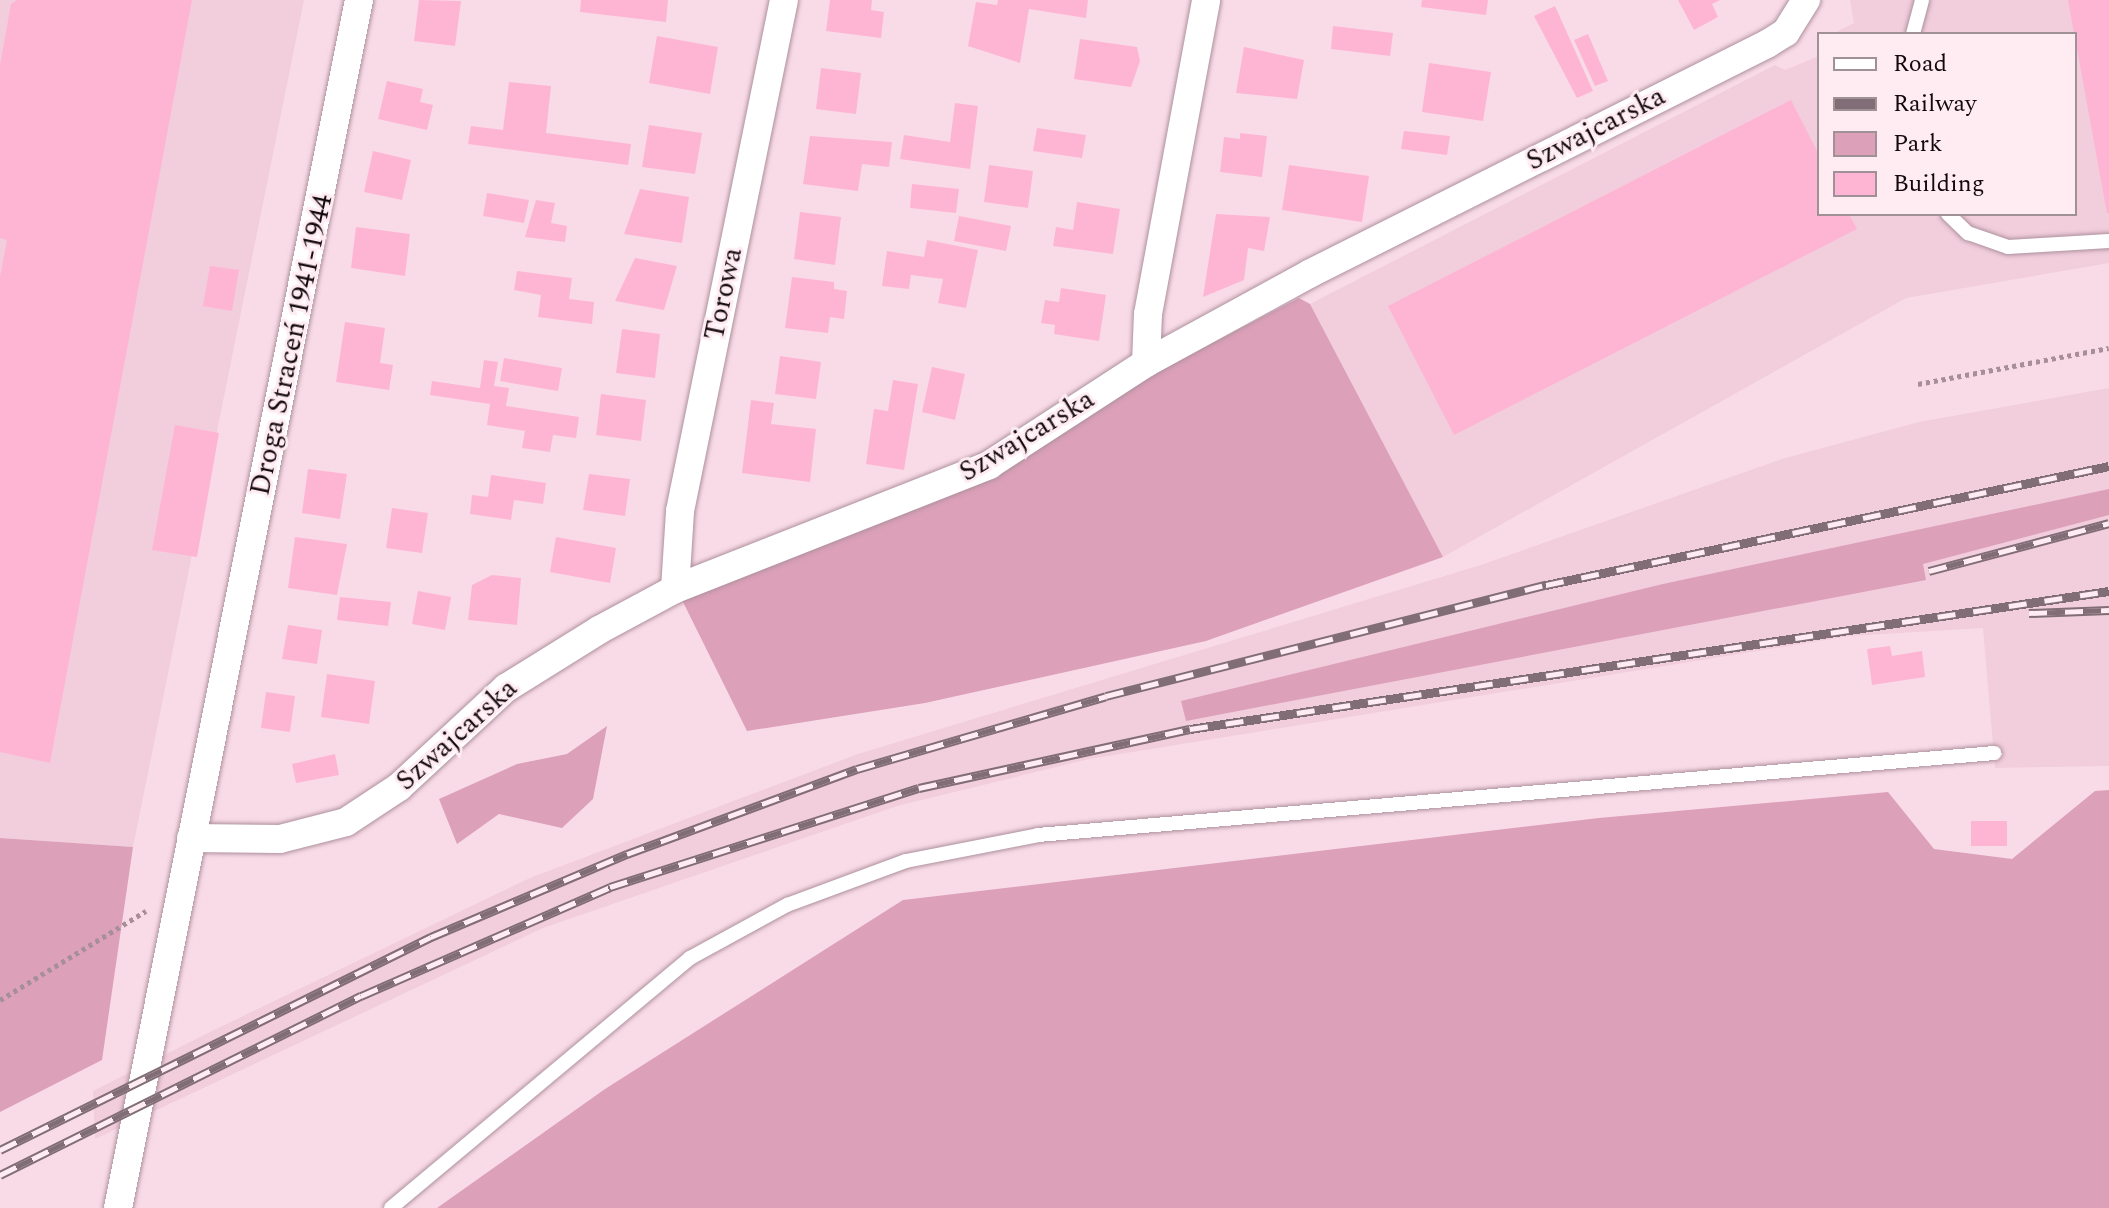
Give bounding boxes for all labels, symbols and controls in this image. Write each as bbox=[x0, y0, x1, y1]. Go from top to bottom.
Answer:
legend bbox=[1817, 32, 2077, 216]
text: Road bbox=[1893, 46, 1947, 82]
street label: Szwajcarska bbox=[1521, 80, 1671, 178]
text: Railway bbox=[1893, 86, 1977, 122]
text: Park bbox=[1893, 126, 1943, 162]
text: Building bbox=[1893, 166, 1985, 202]
street label: Droga Straceń 1941-1944 bbox=[244, 191, 340, 499]
street label: Torowa bbox=[698, 245, 750, 343]
street label: Szwajcarska bbox=[953, 383, 1101, 489]
street label: Szwajcarska bbox=[389, 672, 525, 798]

